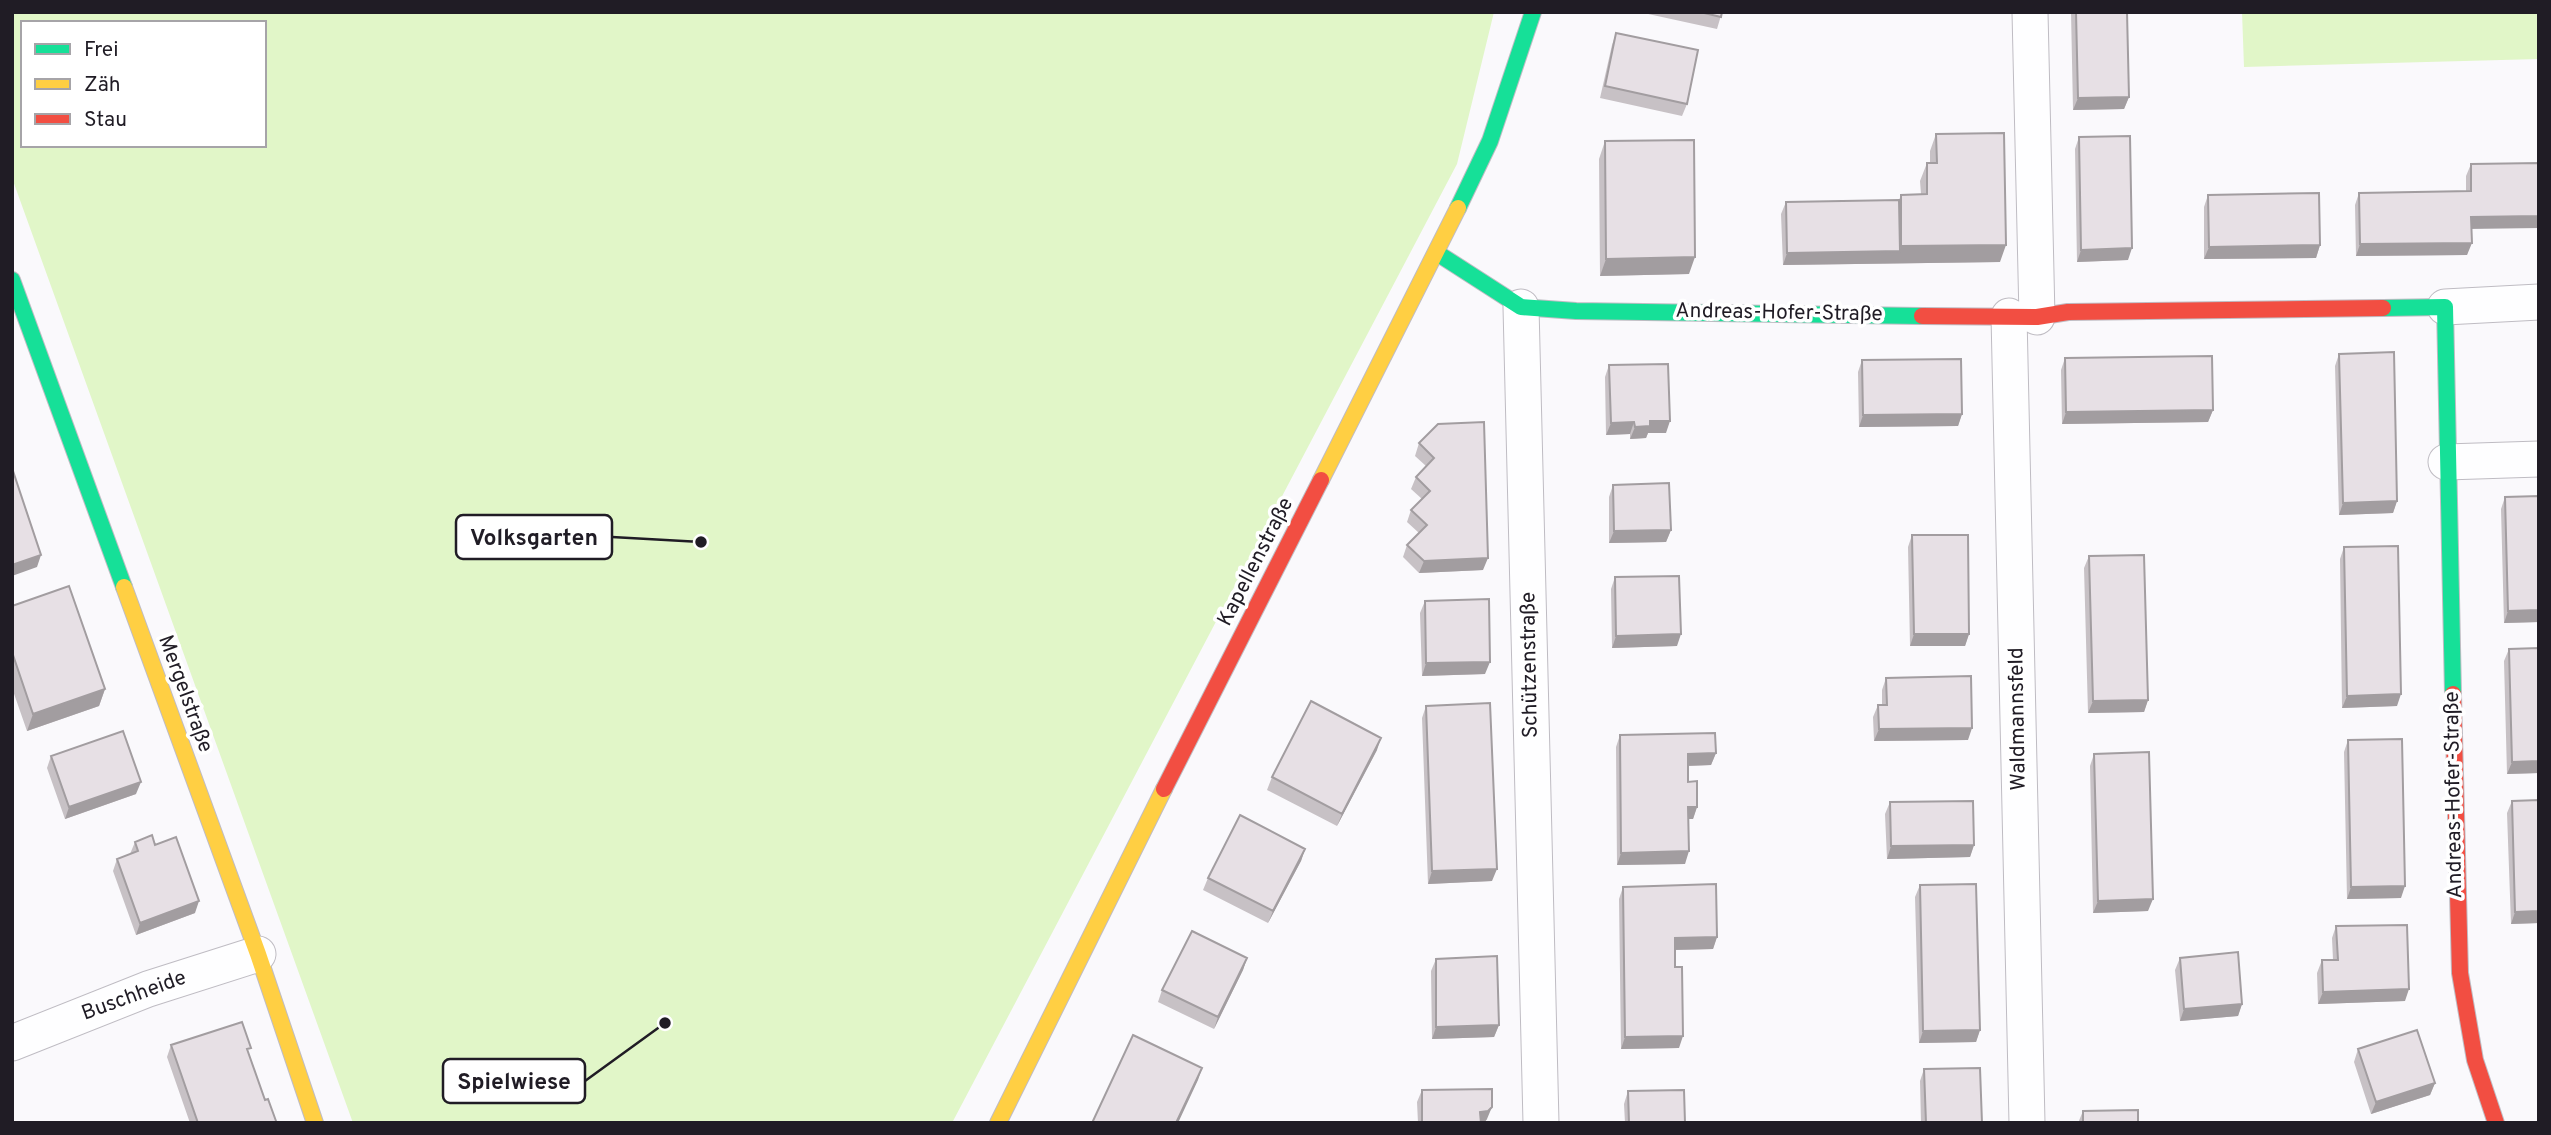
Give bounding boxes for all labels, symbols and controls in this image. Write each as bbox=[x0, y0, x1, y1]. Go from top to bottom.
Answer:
legend bbox=[21, 21, 266, 147]
text: Frei bbox=[84, 37, 119, 64]
text: Zäh bbox=[84, 72, 121, 99]
text: Stau bbox=[84, 107, 127, 134]
street label: Andreas-Hofer-Straße bbox=[1675, 298, 1883, 328]
street label: Kapellenstraße bbox=[1212, 493, 1300, 631]
callout: Volksgarten bbox=[456, 515, 612, 559]
text: Volksgarten bbox=[470, 525, 598, 554]
street label: Schützenstraße bbox=[1515, 592, 1545, 738]
street label: Mergelstraße bbox=[151, 632, 219, 756]
street label: Waldmannsfeld bbox=[2003, 647, 2033, 791]
street label: Andreas-Hofer-Straße bbox=[2439, 691, 2469, 899]
street label: Buschheide bbox=[78, 965, 190, 1027]
callout: Spielwiese bbox=[443, 1059, 585, 1103]
text: Spielwiese bbox=[457, 1069, 571, 1098]

